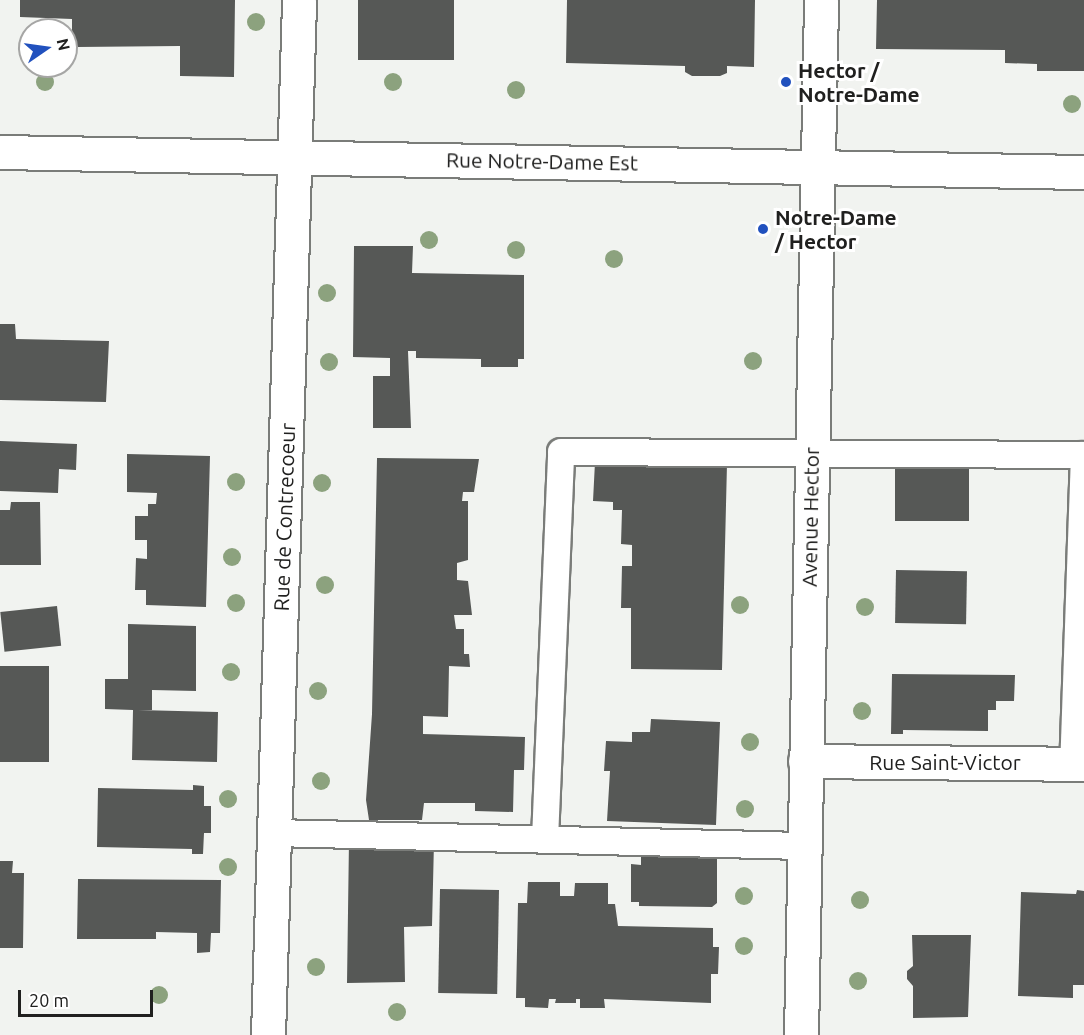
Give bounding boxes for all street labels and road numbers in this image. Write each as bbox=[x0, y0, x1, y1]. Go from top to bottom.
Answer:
street label: Rue Notre-Dame Est bbox=[446, 147, 638, 175]
street label: Rue de Contrecoeur bbox=[268, 422, 300, 612]
street label: Avenue Hector bbox=[796, 447, 824, 587]
street label: Rue Saint-Victor bbox=[869, 749, 1021, 775]

